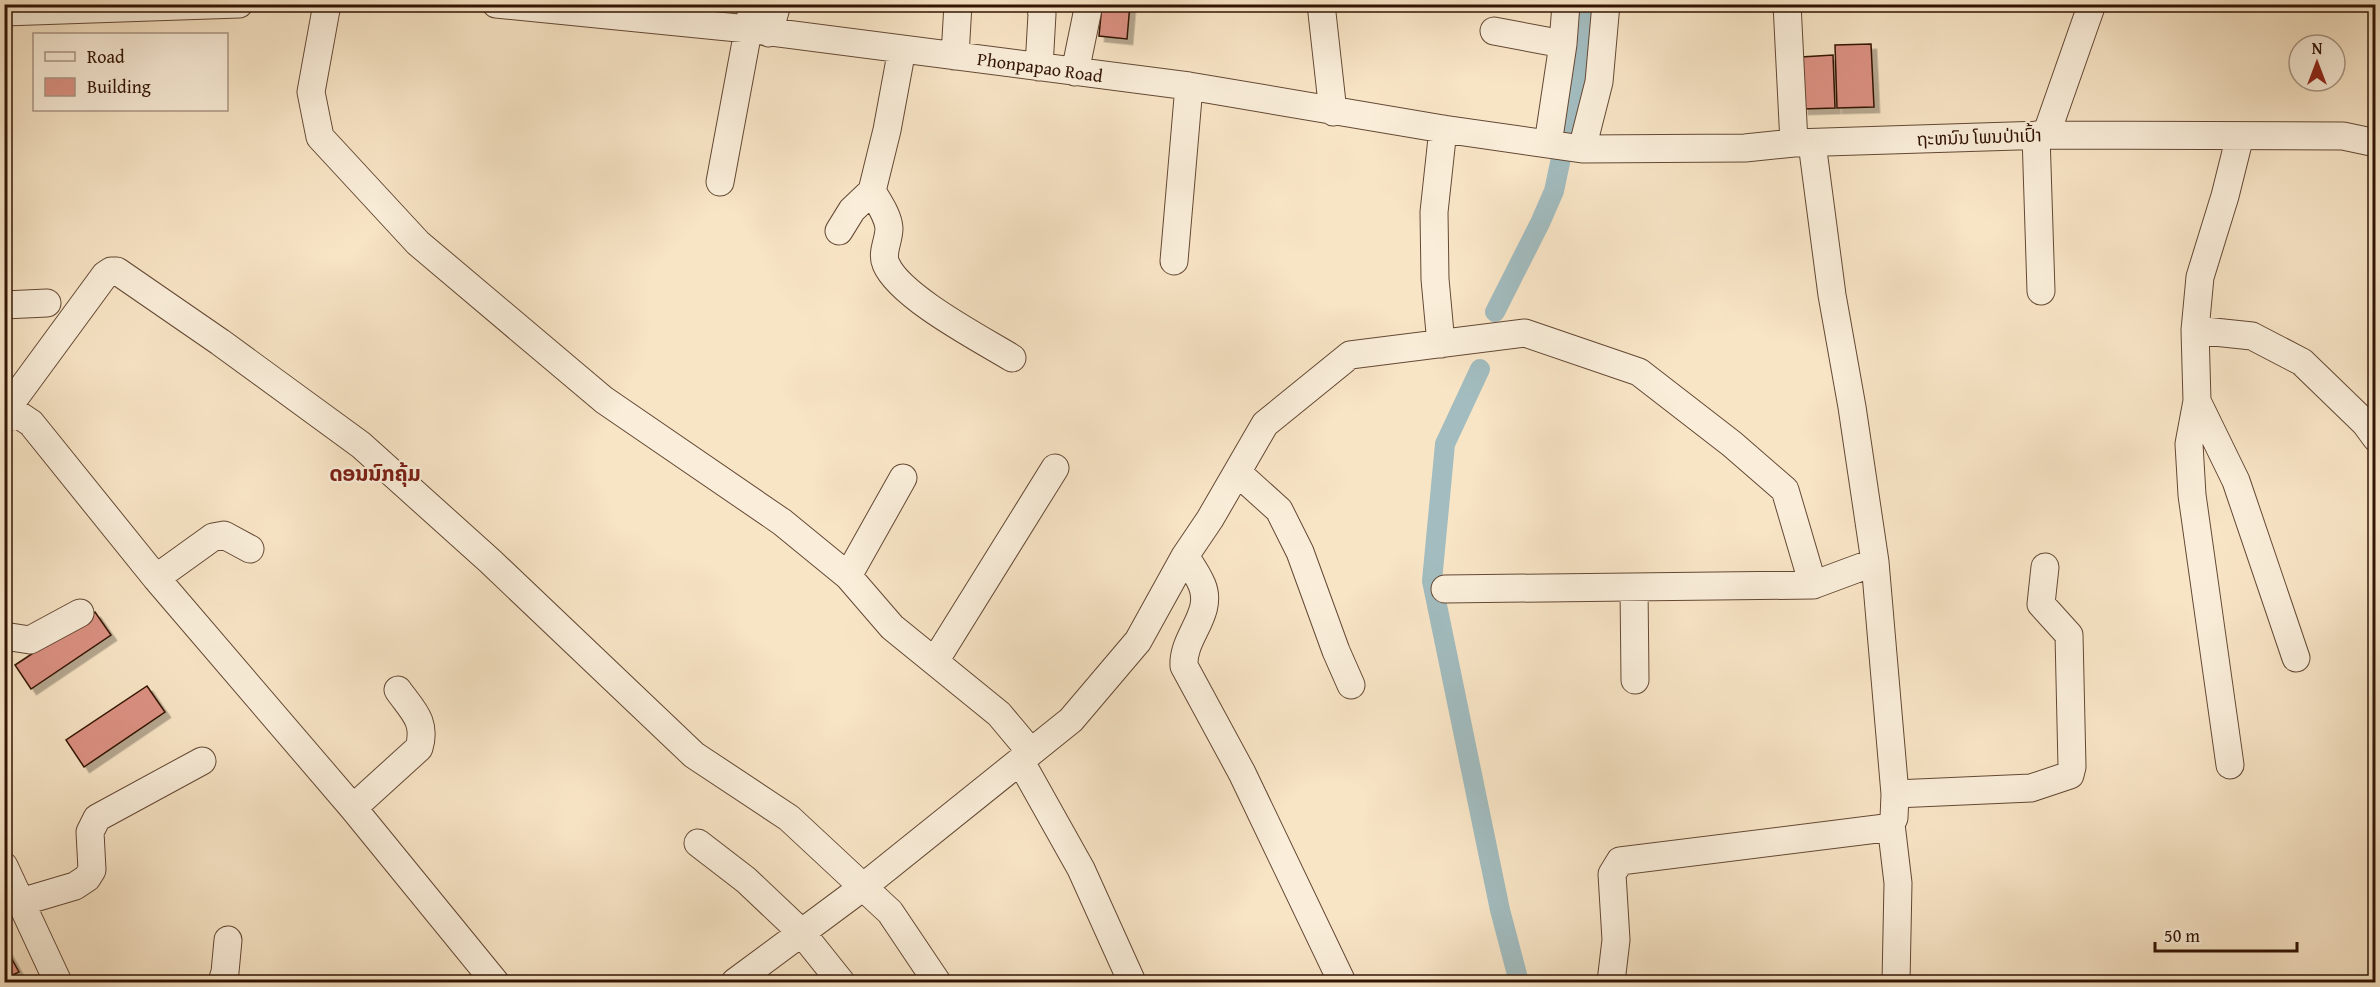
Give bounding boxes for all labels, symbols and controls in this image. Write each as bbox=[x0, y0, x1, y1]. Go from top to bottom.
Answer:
legend bbox=[33, 33, 228, 111]
north arrow bbox=[2287, 33, 2347, 93]
text: N bbox=[2312, 36, 2323, 60]
text: Road bbox=[87, 43, 125, 70]
street label: Phonpapao Road bbox=[976, 45, 1105, 89]
text: Building bbox=[87, 73, 151, 100]
street label: ຖະຫນົນ ໂພນປ່າເປົ້າ bbox=[1916, 121, 2042, 153]
district label: ດອນນົກຄຸ້ມ bbox=[329, 458, 421, 489]
scale bar bbox=[2155, 915, 2298, 953]
text: 50 m bbox=[2164, 922, 2200, 949]

